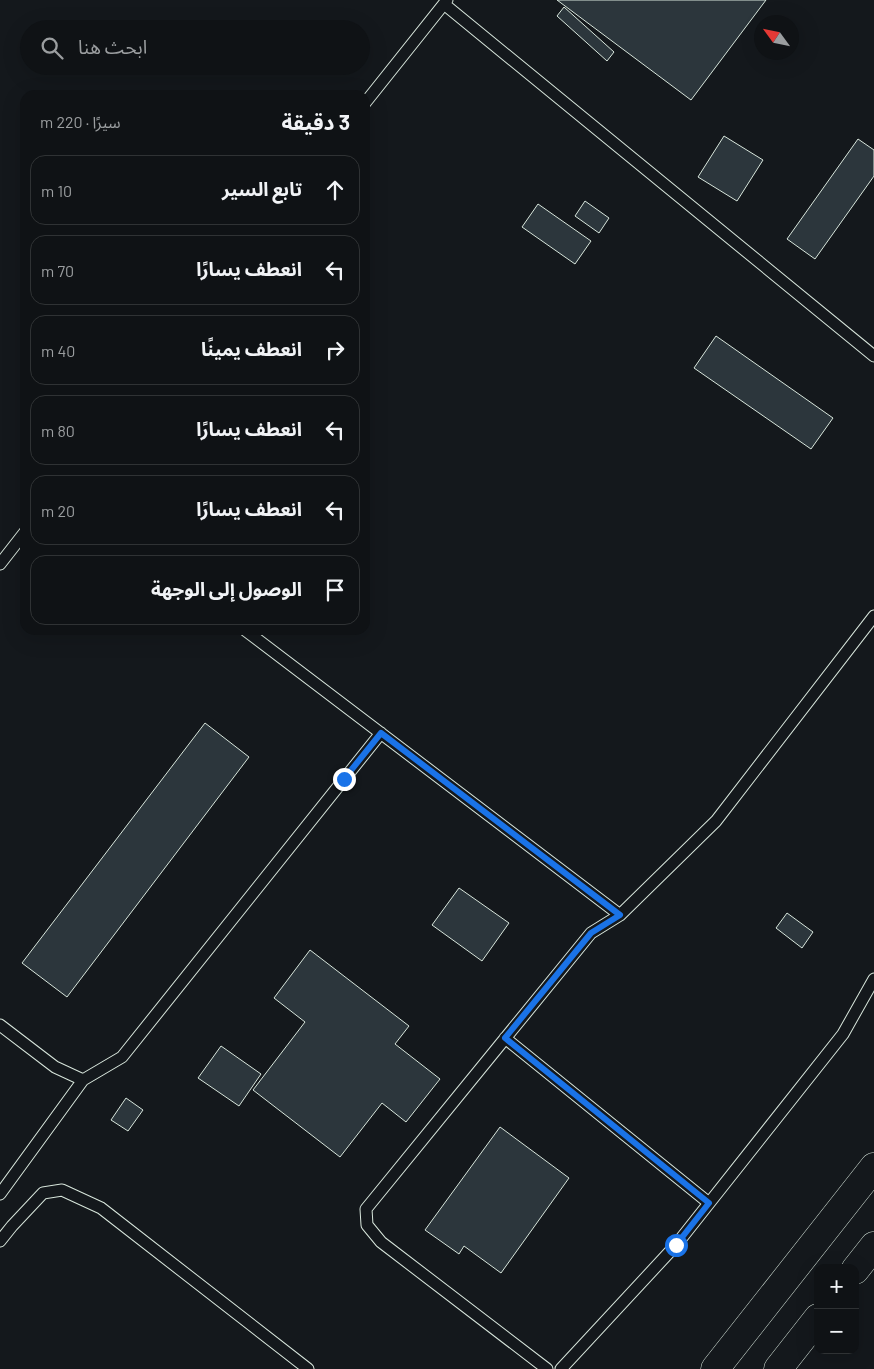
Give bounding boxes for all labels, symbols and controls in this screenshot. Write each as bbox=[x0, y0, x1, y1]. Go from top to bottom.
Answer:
north arrow bbox=[754, 15, 799, 60]
search box bbox=[20, 20, 370, 75]
icon: search bbox=[38, 34, 66, 62]
text: ابحث هنا bbox=[78, 35, 147, 58]
text: 3 دقيقة bbox=[282, 109, 350, 134]
text: سيرًا · 220 m bbox=[40, 112, 121, 131]
icon: ahead bbox=[321, 176, 349, 204]
text: تابع السير bbox=[222, 177, 302, 200]
text: 10 m bbox=[41, 181, 72, 200]
icon: left bbox=[321, 256, 349, 284]
text: انعطف يسارًا bbox=[196, 257, 302, 280]
text: 70 m bbox=[41, 261, 74, 280]
icon: right bbox=[321, 336, 349, 364]
text: انعطف يمينًا bbox=[201, 337, 302, 360]
text: 40 m bbox=[41, 341, 75, 360]
icon: left bbox=[321, 416, 349, 444]
text: انعطف يسارًا bbox=[196, 417, 302, 440]
text: 80 m bbox=[41, 421, 75, 440]
icon: left bbox=[321, 496, 349, 524]
text: انعطف يسارًا bbox=[196, 497, 302, 520]
text: 20 m bbox=[41, 501, 75, 520]
icon: arrive bbox=[321, 576, 349, 604]
text: الوصول إلى الوجهة bbox=[151, 577, 302, 600]
route end bbox=[333, 768, 356, 791]
route start bbox=[665, 1234, 688, 1257]
map controls bbox=[814, 1264, 859, 1354]
button: + bbox=[814, 1264, 859, 1309]
button: − bbox=[814, 1309, 859, 1354]

